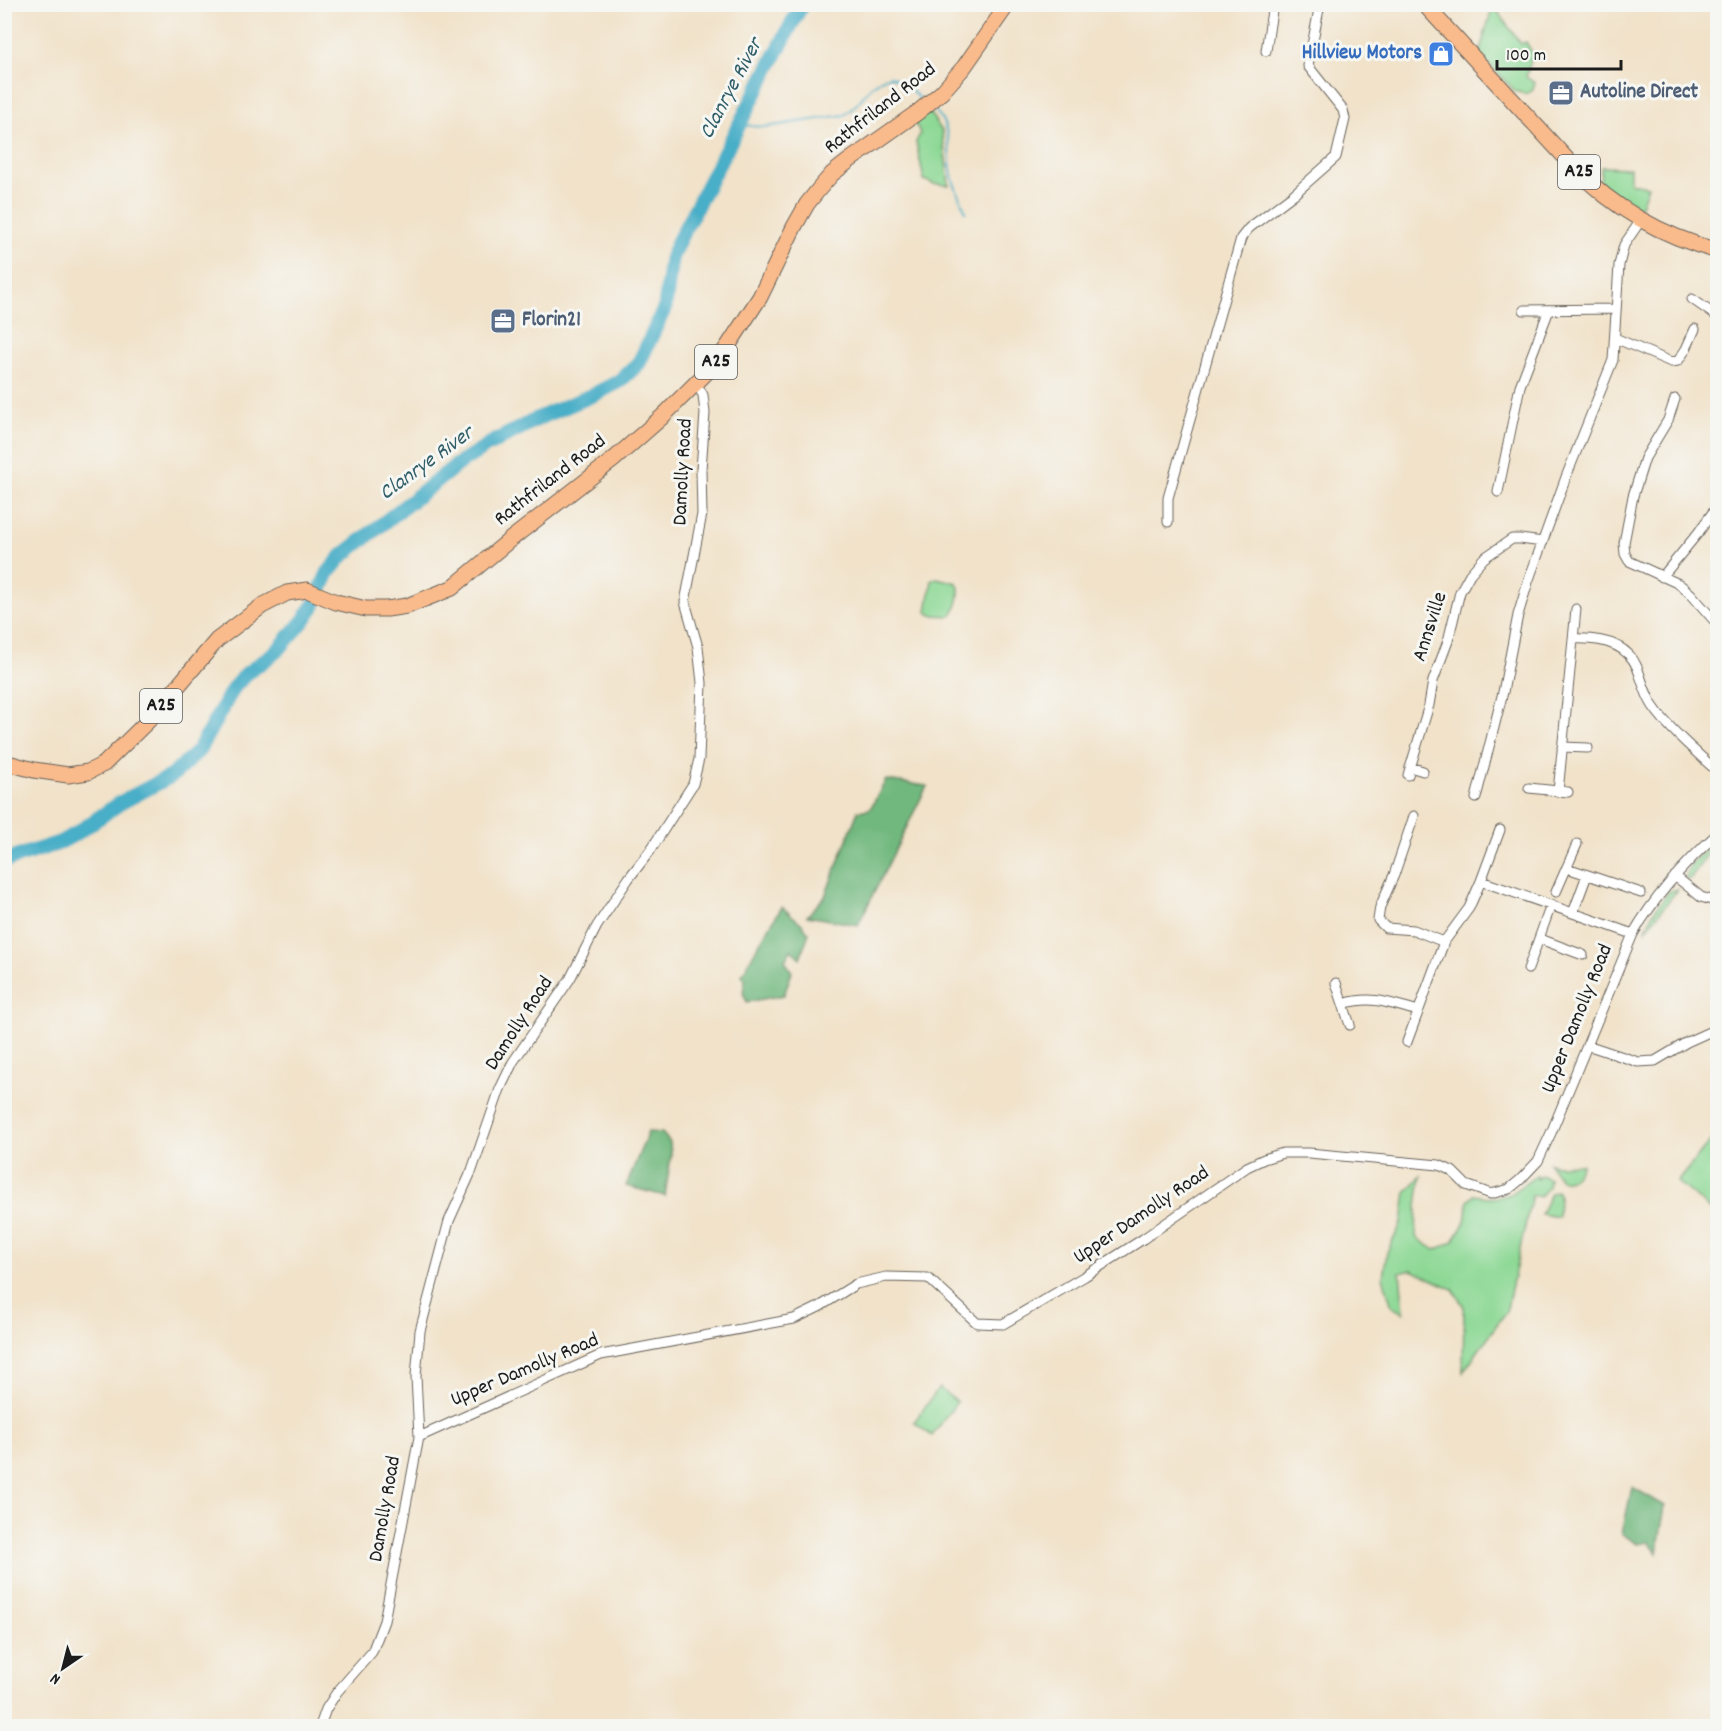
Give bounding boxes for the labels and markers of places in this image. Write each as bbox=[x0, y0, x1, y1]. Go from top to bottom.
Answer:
place label: Hillview Motors bbox=[1302, 39, 1422, 69]
shop icon: Hillview Motors bbox=[1426, 39, 1456, 69]
office icon: Autoline Direct bbox=[1546, 78, 1576, 108]
place label: Autoline Direct bbox=[1580, 78, 1698, 108]
office icon: Florin21 bbox=[488, 306, 518, 336]
place label: Florin21 bbox=[522, 306, 581, 336]

